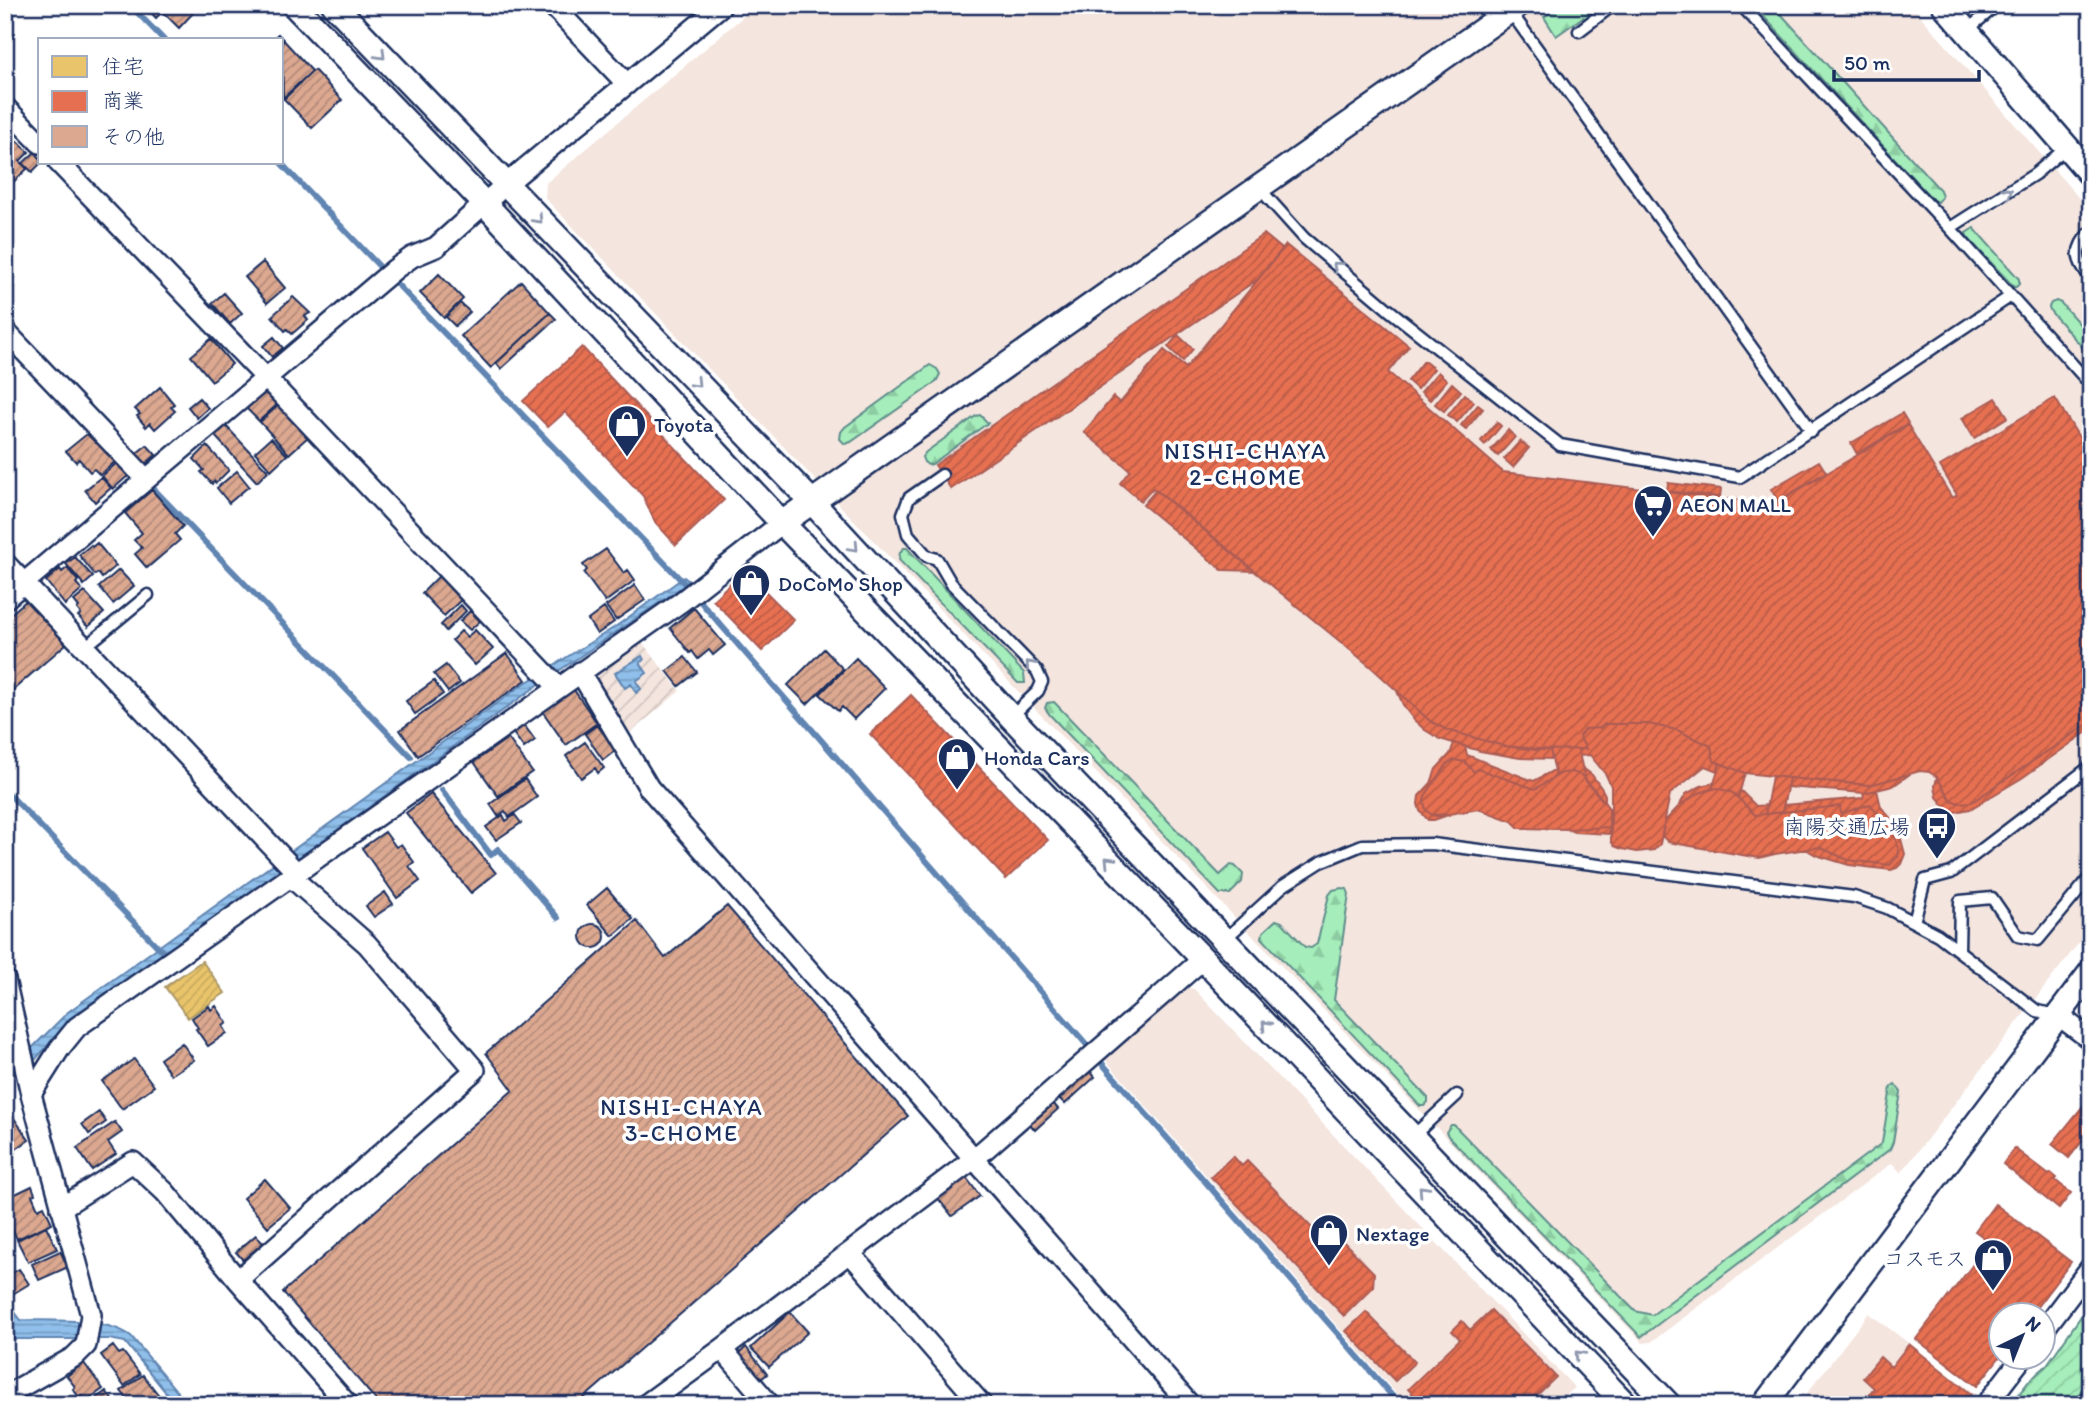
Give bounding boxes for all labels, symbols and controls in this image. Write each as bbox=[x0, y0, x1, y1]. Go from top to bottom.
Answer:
legend bbox=[38, 38, 284, 164]
scale bar bbox=[1834, 38, 1979, 82]
one-way arrow bbox=[373, 47, 386, 60]
text: 50 m bbox=[1844, 50, 1891, 75]
text: 住宅 bbox=[102, 54, 144, 79]
text: 商業 bbox=[102, 88, 144, 113]
text: その他 bbox=[102, 124, 165, 149]
one-way arrow bbox=[2000, 187, 2013, 200]
one-way arrow bbox=[530, 211, 543, 224]
one-way arrow bbox=[1332, 262, 1345, 274]
one-way arrow bbox=[688, 375, 701, 388]
shop icon: Toyota bbox=[606, 403, 648, 458]
place label: Toyota bbox=[654, 412, 714, 437]
district label: NISHI-CHAYA 2-CHOME bbox=[1164, 437, 1328, 491]
supermarket icon: AEON MALL bbox=[1632, 483, 1674, 538]
place label: AEON MALL bbox=[1680, 492, 1791, 517]
one-way arrow bbox=[845, 539, 858, 552]
shop icon: DoCoMo Shop bbox=[730, 562, 772, 617]
place label: DoCoMo Shop bbox=[778, 571, 903, 596]
one-way arrow bbox=[1026, 660, 1038, 673]
shop icon: Honda Cars bbox=[936, 736, 978, 791]
place label: Honda Cars bbox=[984, 745, 1090, 770]
bus stop icon: 南陽交通広場 bbox=[1916, 805, 1958, 860]
place label: 南陽交通広場 bbox=[1784, 814, 1910, 839]
one-way arrow bbox=[1104, 856, 1117, 869]
one-way arrow bbox=[1262, 1020, 1275, 1033]
district label: NISHI-CHAYA 3-CHOME bbox=[600, 1093, 764, 1147]
one-way arrow bbox=[1418, 1185, 1431, 1198]
shop icon: Nextage bbox=[1308, 1212, 1350, 1267]
place label: Nextage bbox=[1356, 1221, 1430, 1246]
shop icon: コスモス bbox=[1972, 1237, 2014, 1292]
place label: コスモス bbox=[1883, 1246, 1966, 1271]
north arrow bbox=[1988, 1302, 2058, 1372]
text: N bbox=[2021, 1311, 2046, 1337]
one-way arrow bbox=[1575, 1350, 1588, 1363]

